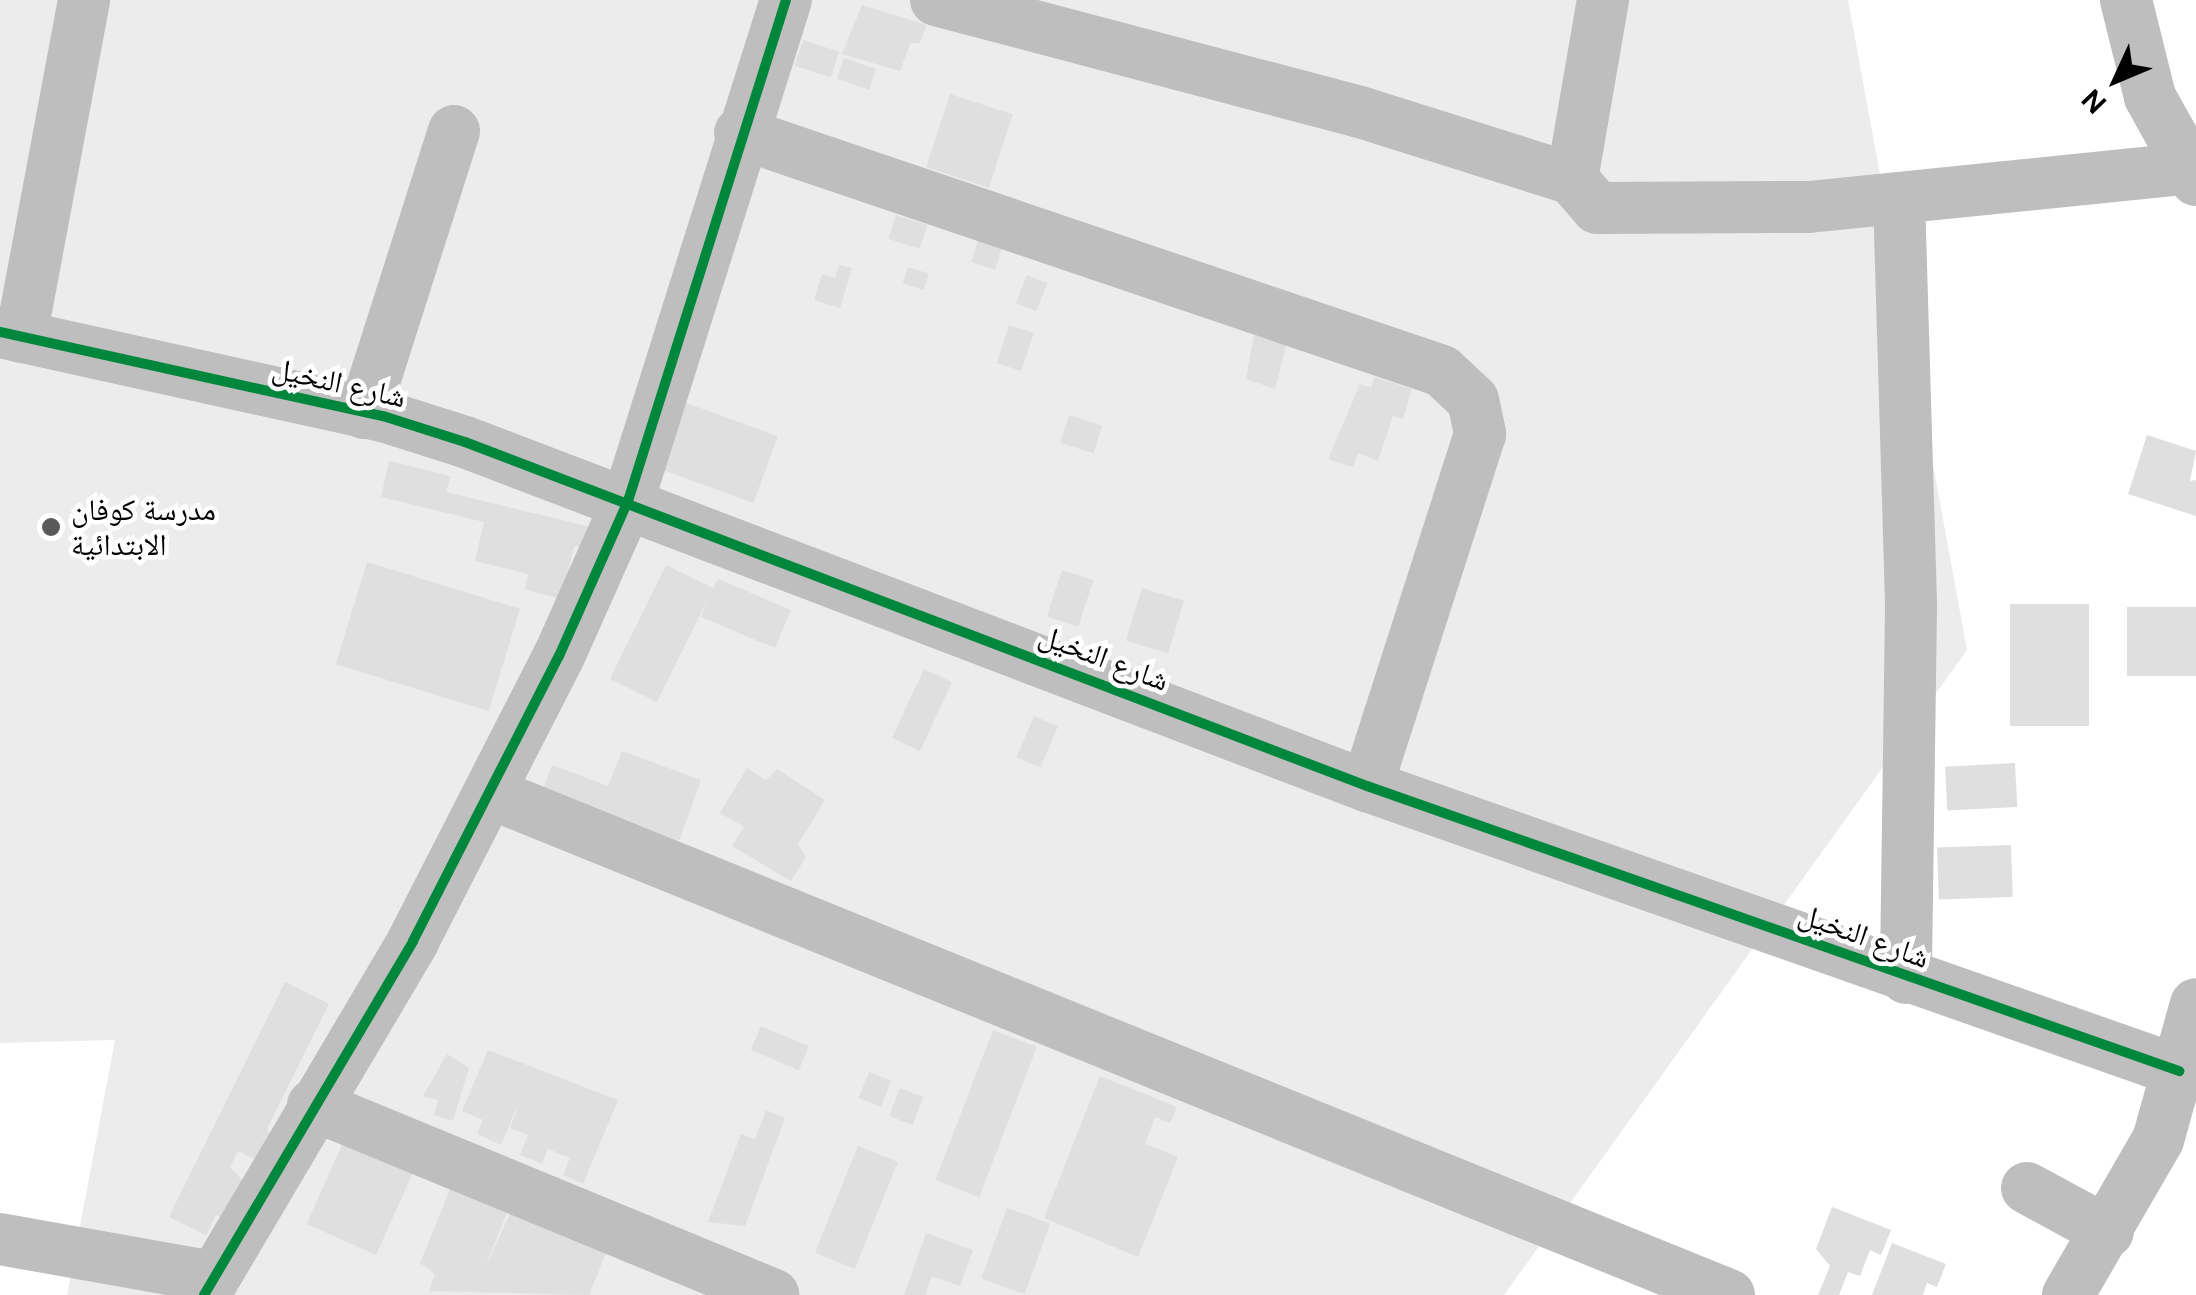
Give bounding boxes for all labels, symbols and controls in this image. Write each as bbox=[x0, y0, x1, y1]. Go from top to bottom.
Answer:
north arrow bbox=[2066, 30, 2166, 130]
text: N bbox=[2074, 81, 2114, 121]
street label: شارع النخيل bbox=[269, 350, 409, 416]
place label: مدرسة كوفان الابتدائية bbox=[71, 492, 216, 562]
marker: مدرسة كوفان الابتدائية bbox=[40, 516, 62, 538]
street label: شارع النخيل bbox=[1034, 617, 1174, 699]
street label: شارع النخيل bbox=[1794, 896, 1934, 976]

